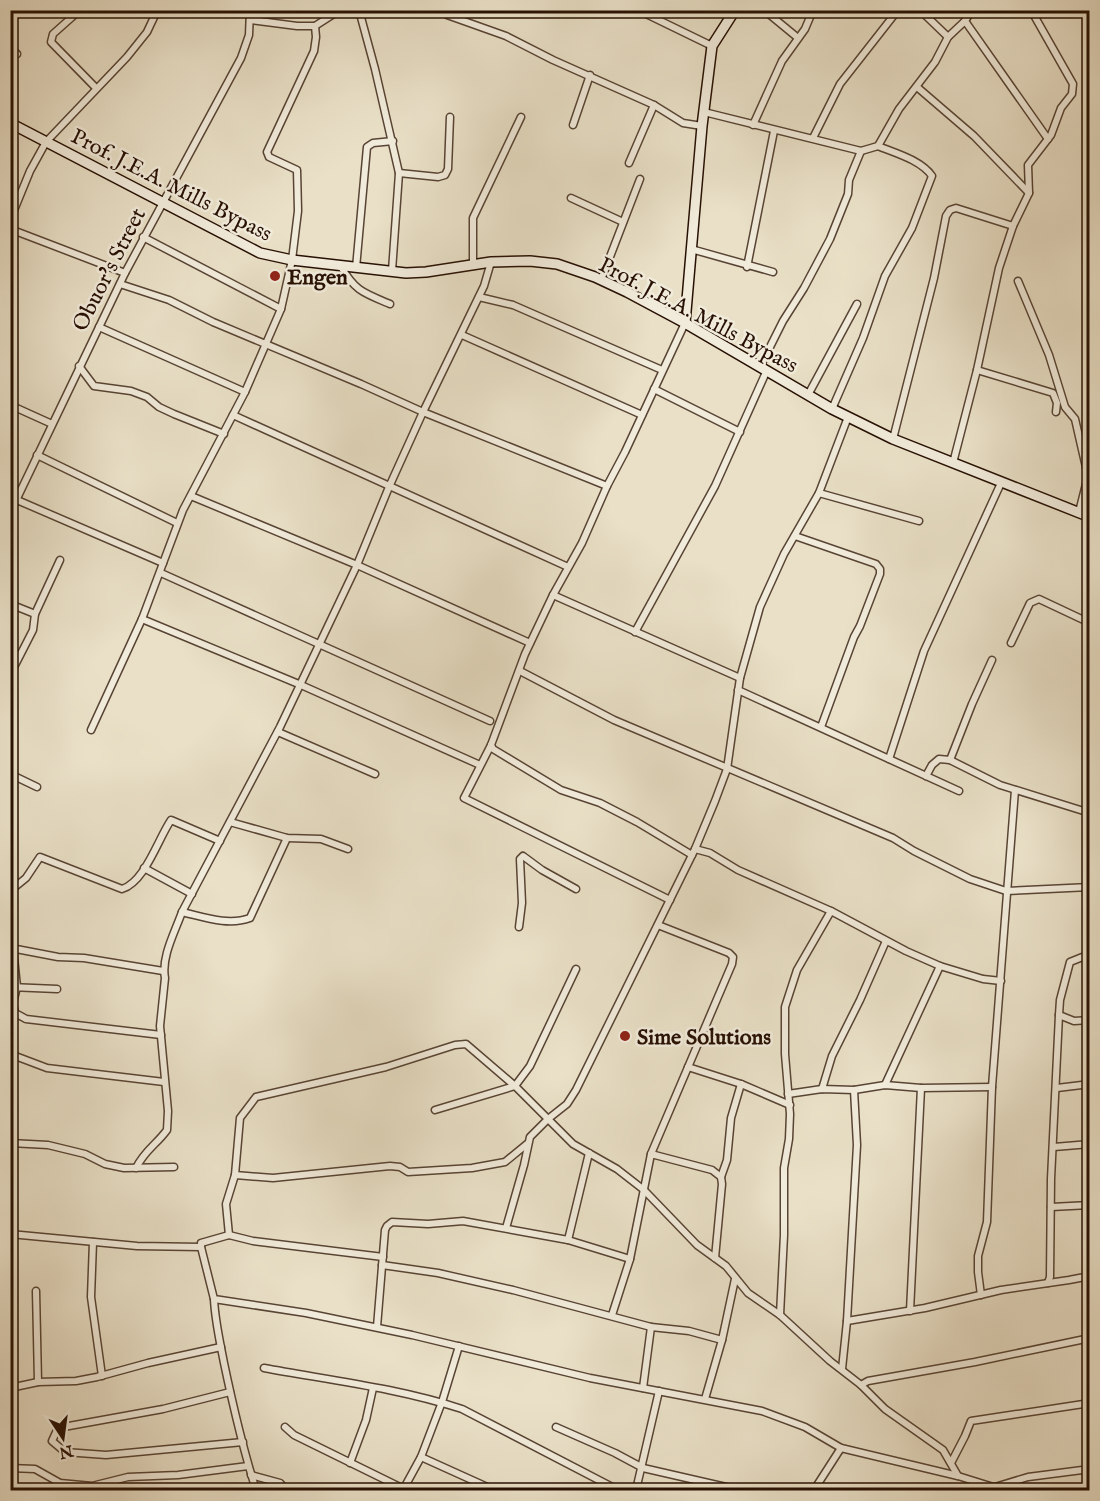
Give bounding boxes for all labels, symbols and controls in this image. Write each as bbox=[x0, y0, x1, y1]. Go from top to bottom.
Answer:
street label: Prof. J.E.A. Mills Bypass bbox=[66, 123, 276, 249]
street label: Obuor’s Street bbox=[67, 203, 153, 336]
street label: Prof. J.E.A. Mills Bypass bbox=[594, 251, 803, 380]
place label: Engen bbox=[287, 264, 348, 292]
marker: Engen bbox=[268, 269, 282, 283]
place label: Sime Solutions bbox=[637, 1024, 771, 1052]
marker: Sime Solutions bbox=[618, 1029, 632, 1043]
north arrow bbox=[33, 1408, 93, 1468]
text: N bbox=[57, 1439, 76, 1462]

